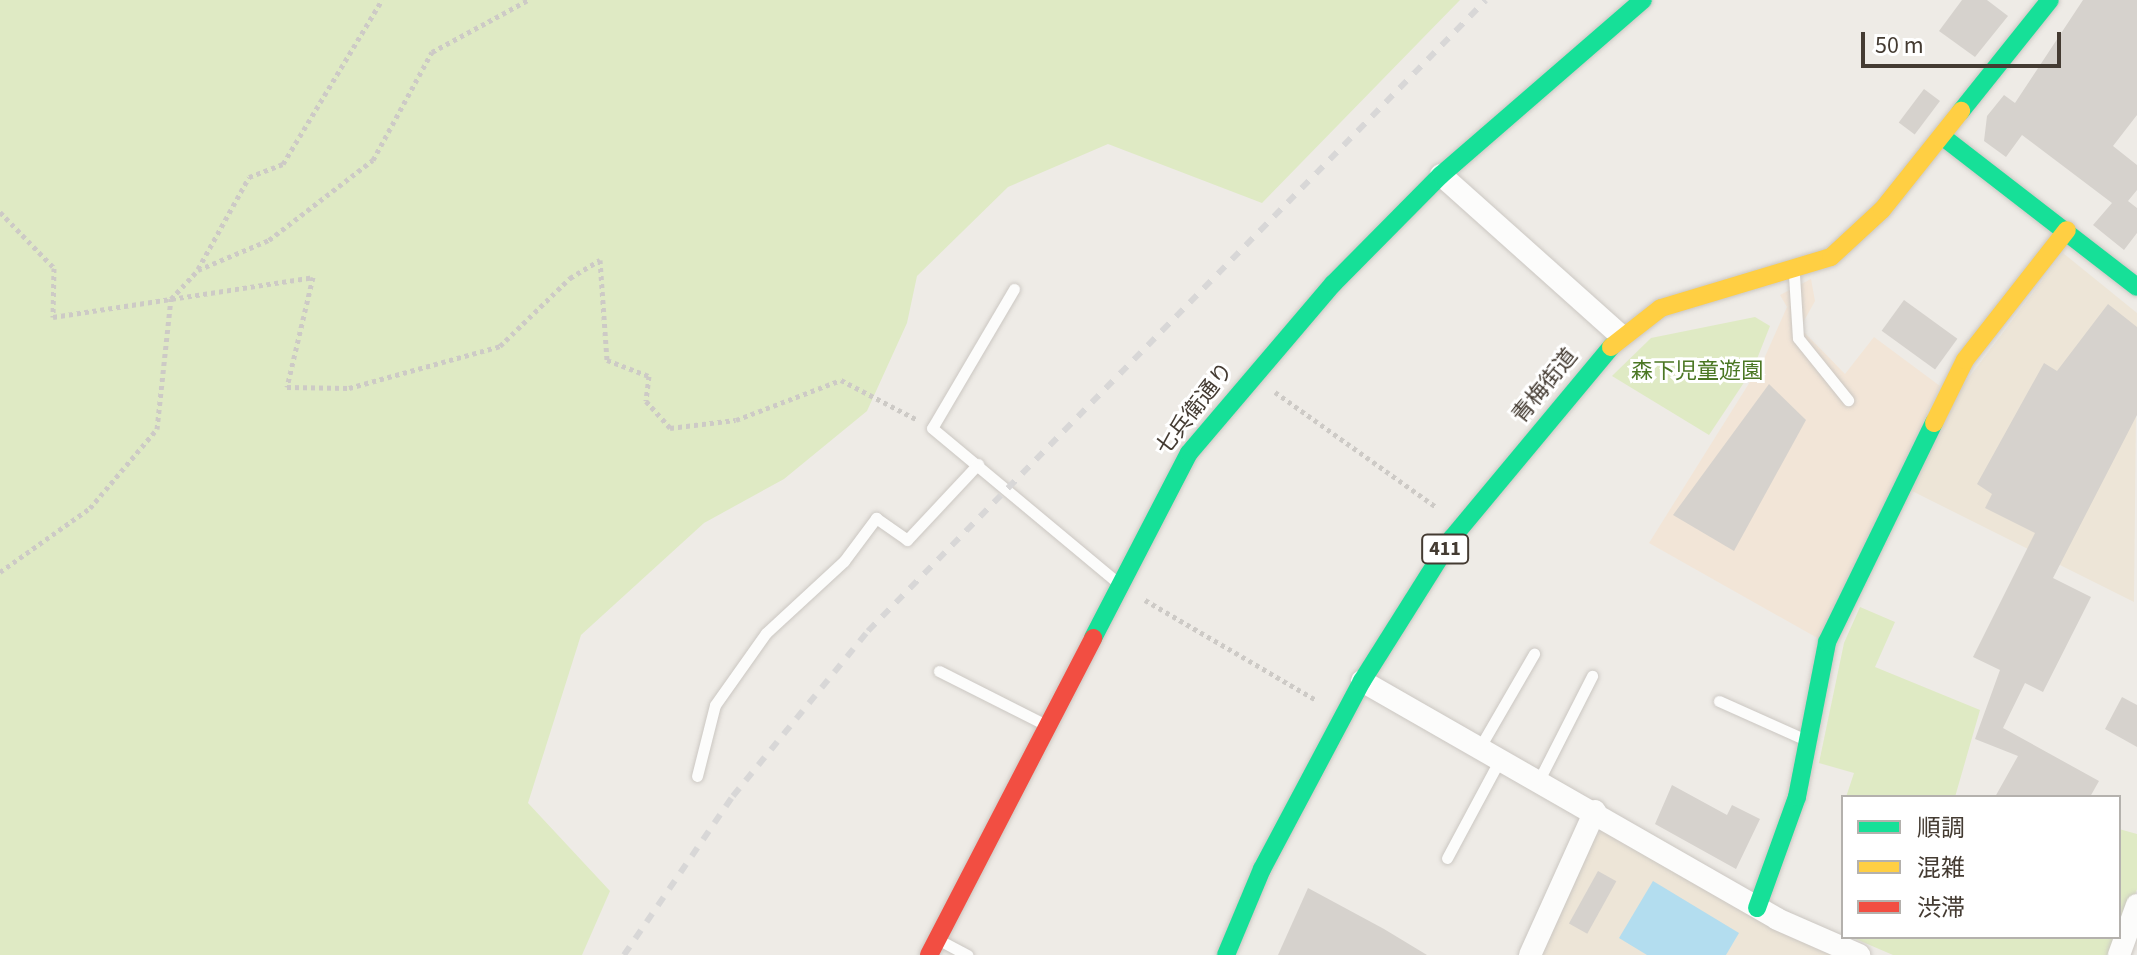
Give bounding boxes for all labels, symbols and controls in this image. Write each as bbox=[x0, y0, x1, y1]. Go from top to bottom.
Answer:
scale bar bbox=[1865, 16, 2065, 66]
text: 50 m bbox=[1875, 28, 1924, 63]
street label: 青梅街道 bbox=[1507, 343, 1583, 429]
street label: 七兵衛通り bbox=[1151, 358, 1239, 460]
park label: 森下児童遊園 bbox=[1631, 359, 1763, 385]
road number: 411 bbox=[1421, 533, 1469, 565]
legend bbox=[1841, 795, 2121, 939]
text: 順調 bbox=[1917, 811, 1965, 846]
text: 混雑 bbox=[1917, 851, 1965, 886]
text: 渋滞 bbox=[1917, 891, 1965, 926]

